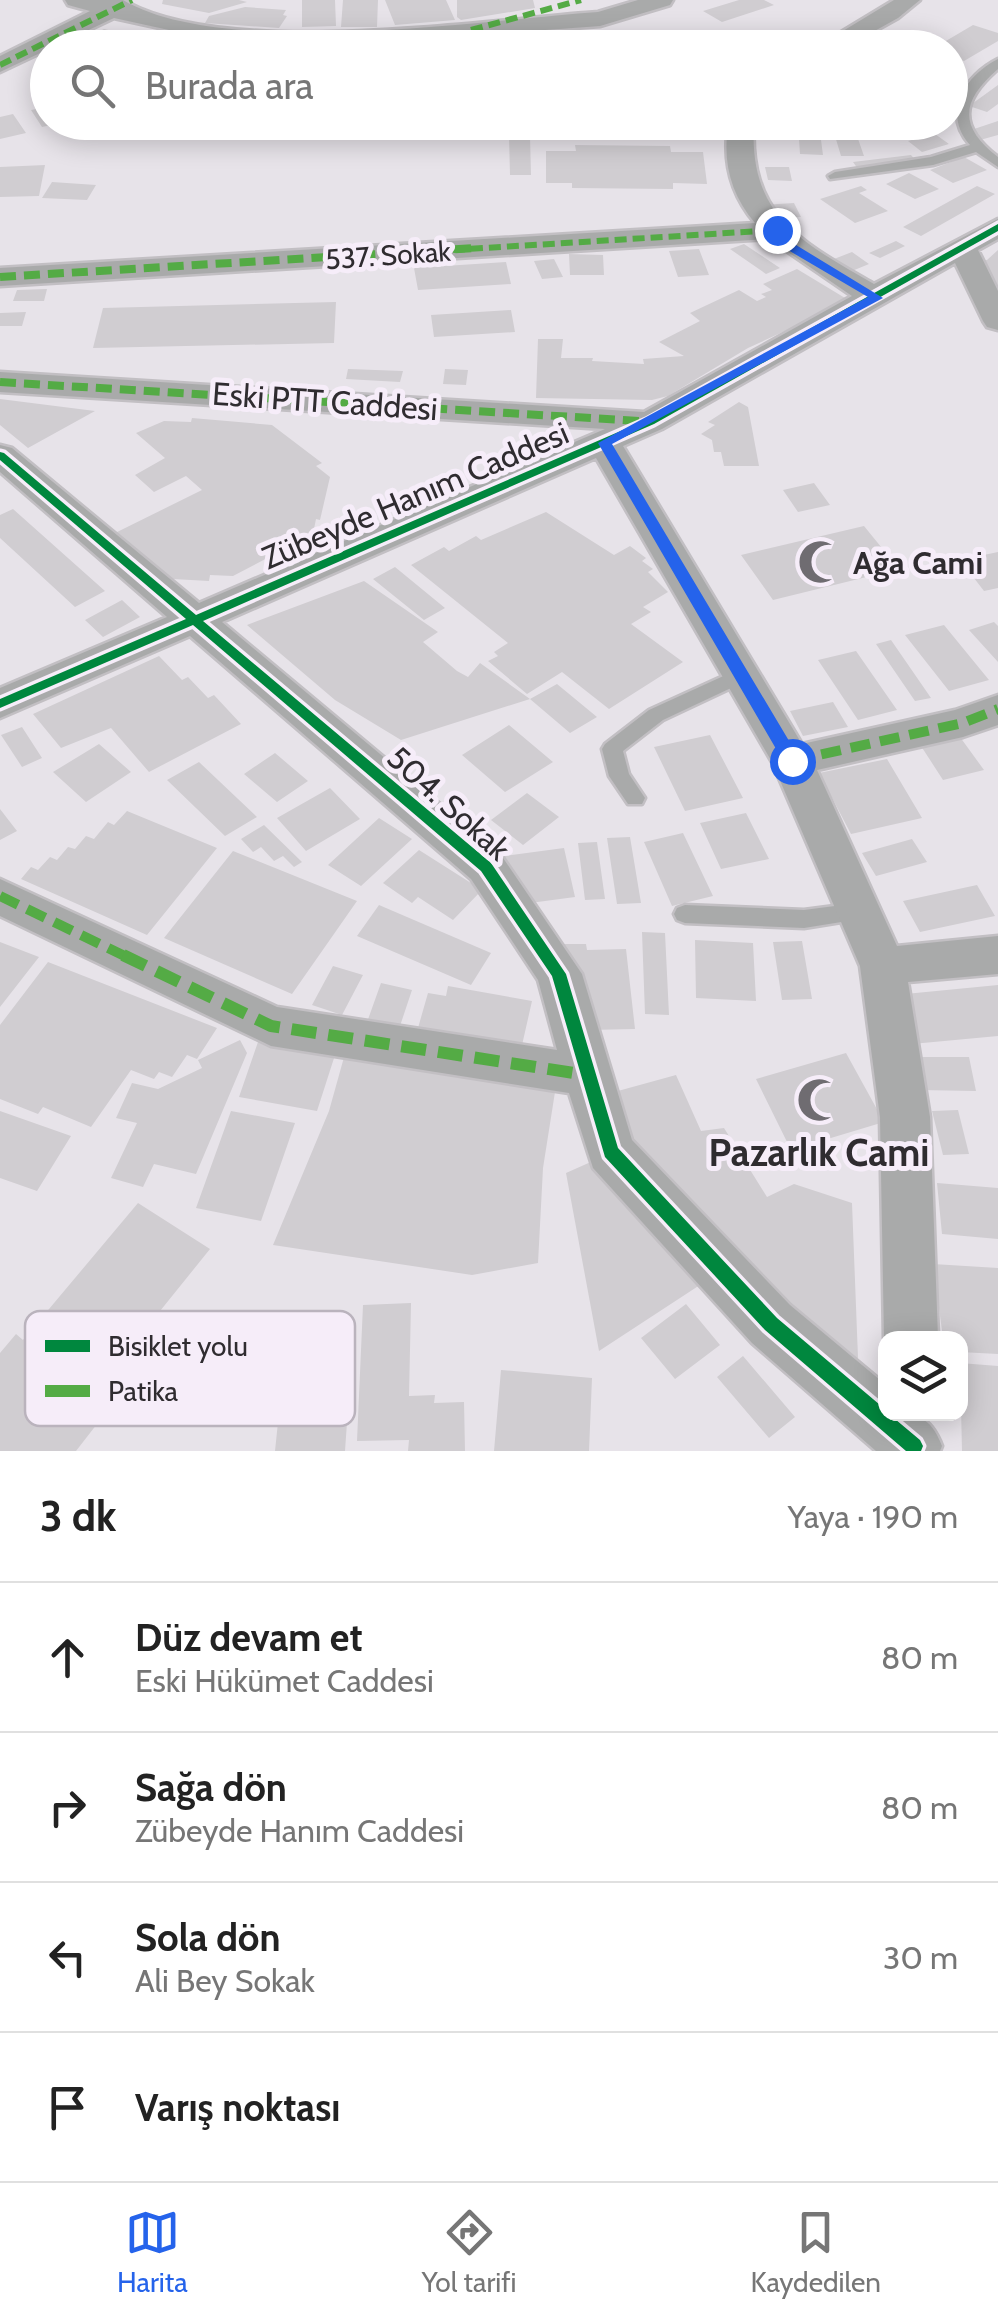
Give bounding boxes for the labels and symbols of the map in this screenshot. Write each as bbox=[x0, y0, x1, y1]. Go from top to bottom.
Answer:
route end bbox=[755, 208, 801, 254]
street label: 537. Sokak bbox=[324, 234, 452, 276]
street label: Eski PTT Caddesi bbox=[211, 374, 439, 428]
street label: Zübeyde Hanım Caddesi bbox=[256, 413, 574, 577]
mosque icon: Ağa Cami bbox=[796, 538, 844, 586]
place label: Ağa Cami bbox=[853, 543, 983, 582]
street label: 504. Sokak bbox=[380, 738, 519, 869]
route start bbox=[770, 739, 816, 785]
mosque icon: Pazarlık Cami bbox=[795, 1076, 843, 1124]
place label: Pazarlık Cami bbox=[709, 1129, 929, 1176]
legend bbox=[25, 1311, 355, 1426]
text: Bisiklet yolu bbox=[108, 1329, 248, 1363]
text: Patika bbox=[108, 1374, 179, 1408]

